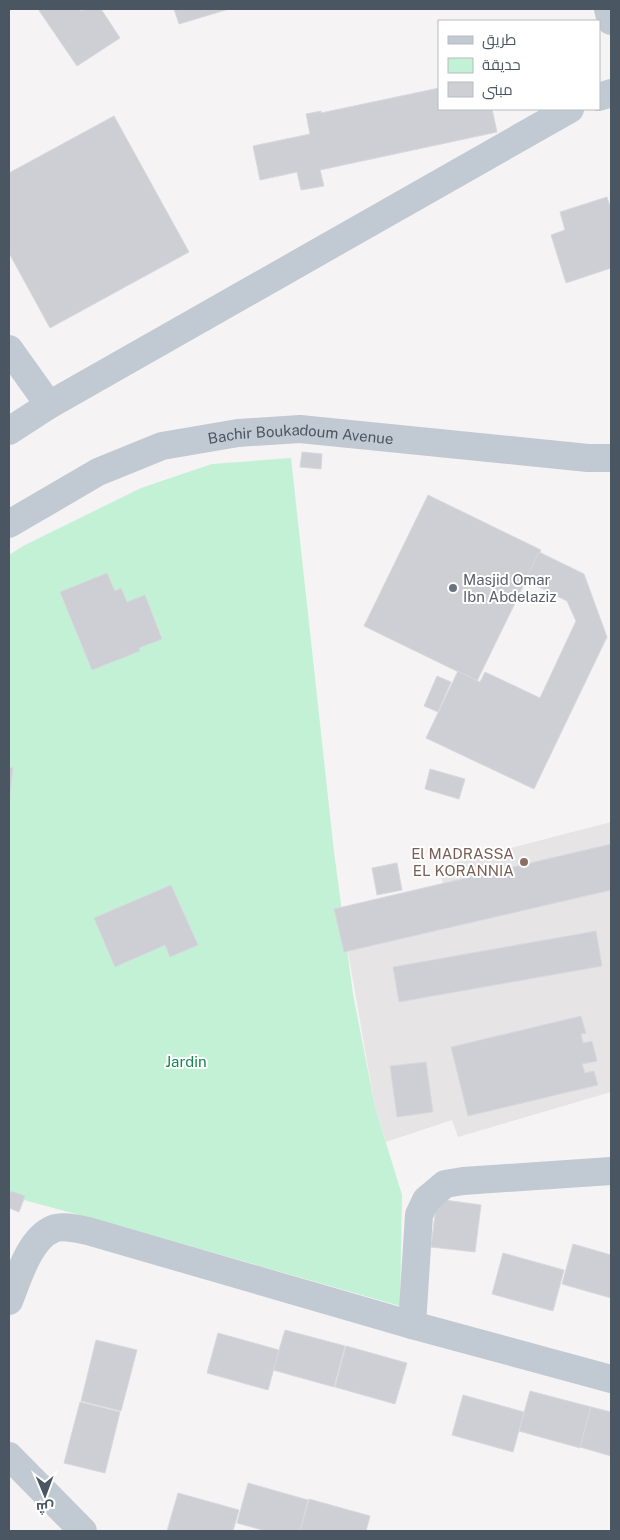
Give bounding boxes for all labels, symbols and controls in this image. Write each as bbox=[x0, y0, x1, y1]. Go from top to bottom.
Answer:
legend bbox=[438, 20, 600, 110]
text: طريق bbox=[482, 31, 516, 50]
text: حديقة bbox=[482, 56, 521, 73]
text: مبنى bbox=[482, 81, 513, 100]
street label: Bachir Boukadoum Avenue bbox=[206, 420, 394, 447]
place label: Masjid Omar Ibn Abdelaziz bbox=[463, 571, 556, 605]
marker: Masjid Omar Ibn Abdelaziz bbox=[447, 582, 459, 594]
place label: El MADRASSA EL KORANNIA bbox=[411, 845, 514, 879]
marker: El MADRASSA EL KORANNIA bbox=[518, 856, 530, 868]
park label: Jardin bbox=[165, 1053, 207, 1070]
north arrow bbox=[20, 1470, 70, 1520]
text: ش bbox=[36, 1499, 54, 1516]

